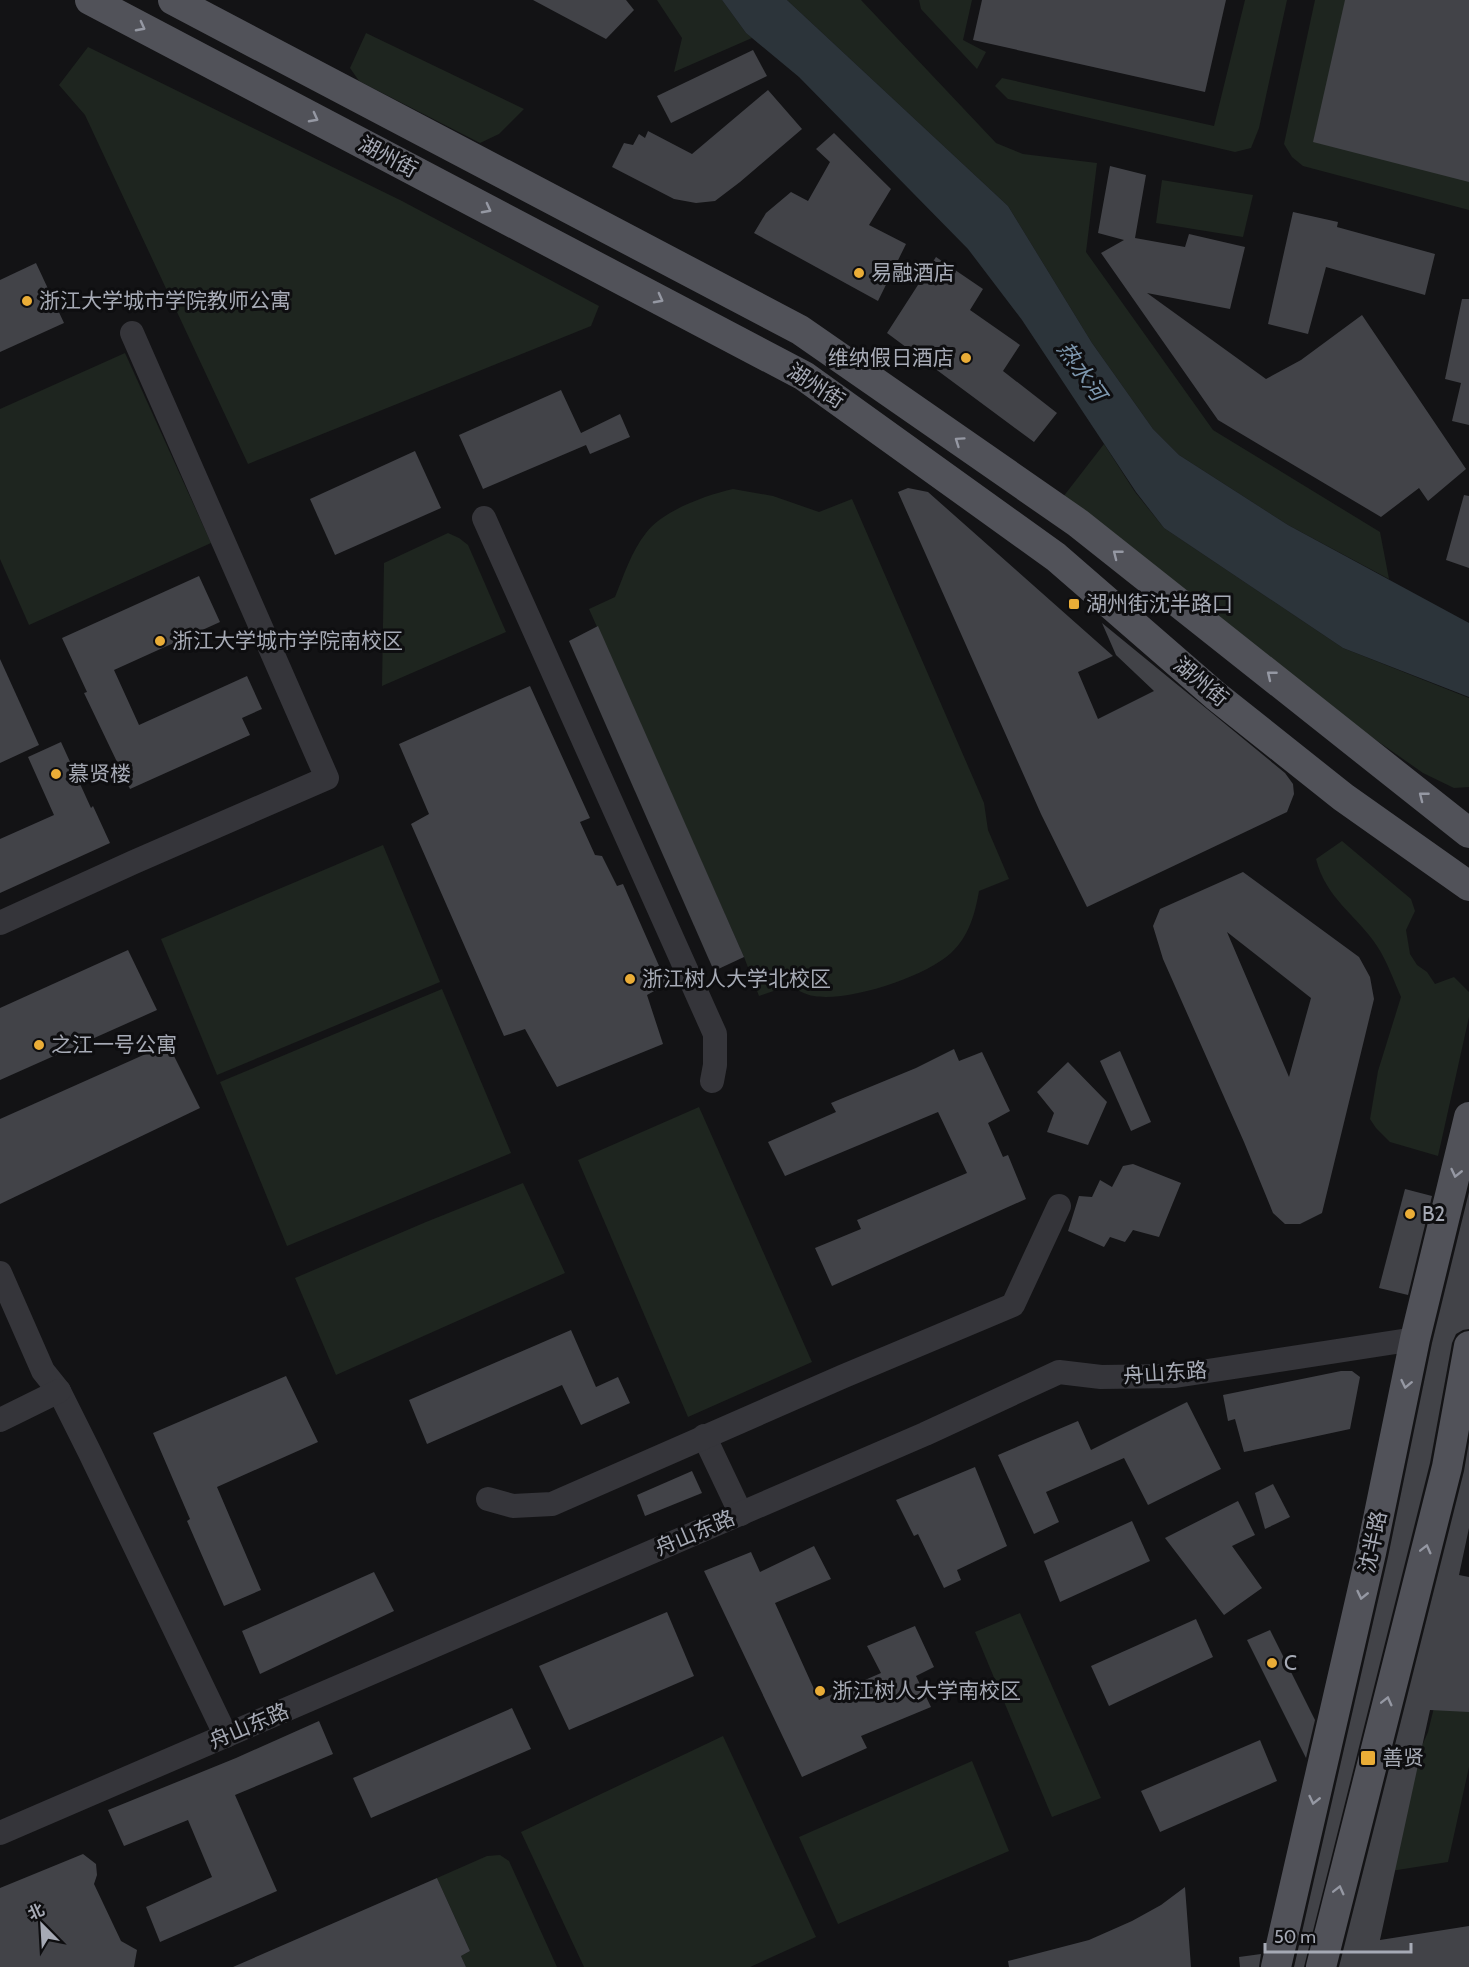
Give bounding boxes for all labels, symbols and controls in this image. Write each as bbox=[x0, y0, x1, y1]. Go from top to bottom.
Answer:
one-way arrow bbox=[135, 20, 146, 31]
one-way arrow bbox=[308, 111, 318, 122]
street label: 湖州街 bbox=[355, 131, 422, 182]
one-way arrow bbox=[480, 202, 491, 213]
place label: 易融酒店 bbox=[871, 260, 955, 285]
marker: 易融酒店 bbox=[852, 266, 866, 280]
place label: 浙江大学城市学院教师公寓 bbox=[39, 288, 291, 313]
one-way arrow bbox=[653, 292, 664, 304]
marker: 浙江大学城市学院教师公寓 bbox=[20, 294, 34, 308]
water label: 热水河 bbox=[1052, 337, 1114, 409]
place label: 维纳假日酒店 bbox=[828, 345, 954, 370]
marker: 维纳假日酒店 bbox=[959, 351, 973, 365]
street label: 湖州街 bbox=[783, 358, 849, 413]
one-way arrow bbox=[955, 437, 966, 448]
one-way arrow bbox=[1113, 551, 1124, 562]
place label: 湖州街沈半路口 bbox=[1086, 591, 1233, 616]
marker: 湖州街沈半路口 bbox=[1067, 597, 1081, 611]
place label: 浙江大学城市学院南校区 bbox=[172, 628, 403, 653]
marker: 浙江大学城市学院南校区 bbox=[153, 634, 167, 648]
street label: 湖州街 bbox=[1169, 652, 1233, 711]
one-way arrow bbox=[1266, 671, 1277, 682]
place label: 慕贤楼 bbox=[68, 761, 131, 786]
marker: 慕贤楼 bbox=[49, 767, 63, 781]
one-way arrow bbox=[1419, 793, 1430, 804]
place label: 浙江树人大学北校区 bbox=[642, 966, 831, 991]
marker: 浙江树人大学北校区 bbox=[623, 972, 637, 986]
place label: 之江一号公寓 bbox=[51, 1032, 177, 1057]
marker: 之江一号公寓 bbox=[32, 1038, 46, 1052]
one-way arrow bbox=[1450, 1168, 1463, 1178]
place label: B2 bbox=[1422, 1201, 1445, 1226]
marker: B2 bbox=[1403, 1207, 1417, 1221]
street label: 舟山东路 bbox=[1122, 1357, 1208, 1388]
one-way arrow bbox=[1400, 1378, 1413, 1388]
street label: 舟山东路 bbox=[651, 1505, 738, 1560]
street label: 沈半路 bbox=[1354, 1508, 1391, 1575]
one-way arrow bbox=[1418, 1545, 1431, 1555]
one-way arrow bbox=[1356, 1590, 1369, 1600]
place label: C bbox=[1284, 1650, 1297, 1675]
marker: C bbox=[1265, 1656, 1279, 1670]
place label: 浙江树人大学南校区 bbox=[832, 1678, 1021, 1703]
marker: 浙江树人大学南校区 bbox=[813, 1684, 827, 1698]
one-way arrow bbox=[1380, 1696, 1393, 1706]
street label: 舟山东路 bbox=[205, 1698, 292, 1753]
place label: 善贤 bbox=[1382, 1745, 1424, 1770]
marker: 善贤 bbox=[1359, 1749, 1377, 1767]
one-way arrow bbox=[1308, 1795, 1321, 1805]
one-way arrow bbox=[1332, 1885, 1345, 1895]
north arrow bbox=[12, 1895, 72, 1955]
text: 北 bbox=[25, 1900, 47, 1924]
scale bar bbox=[1265, 1916, 1410, 1954]
text: 50 m bbox=[1274, 1926, 1316, 1948]

